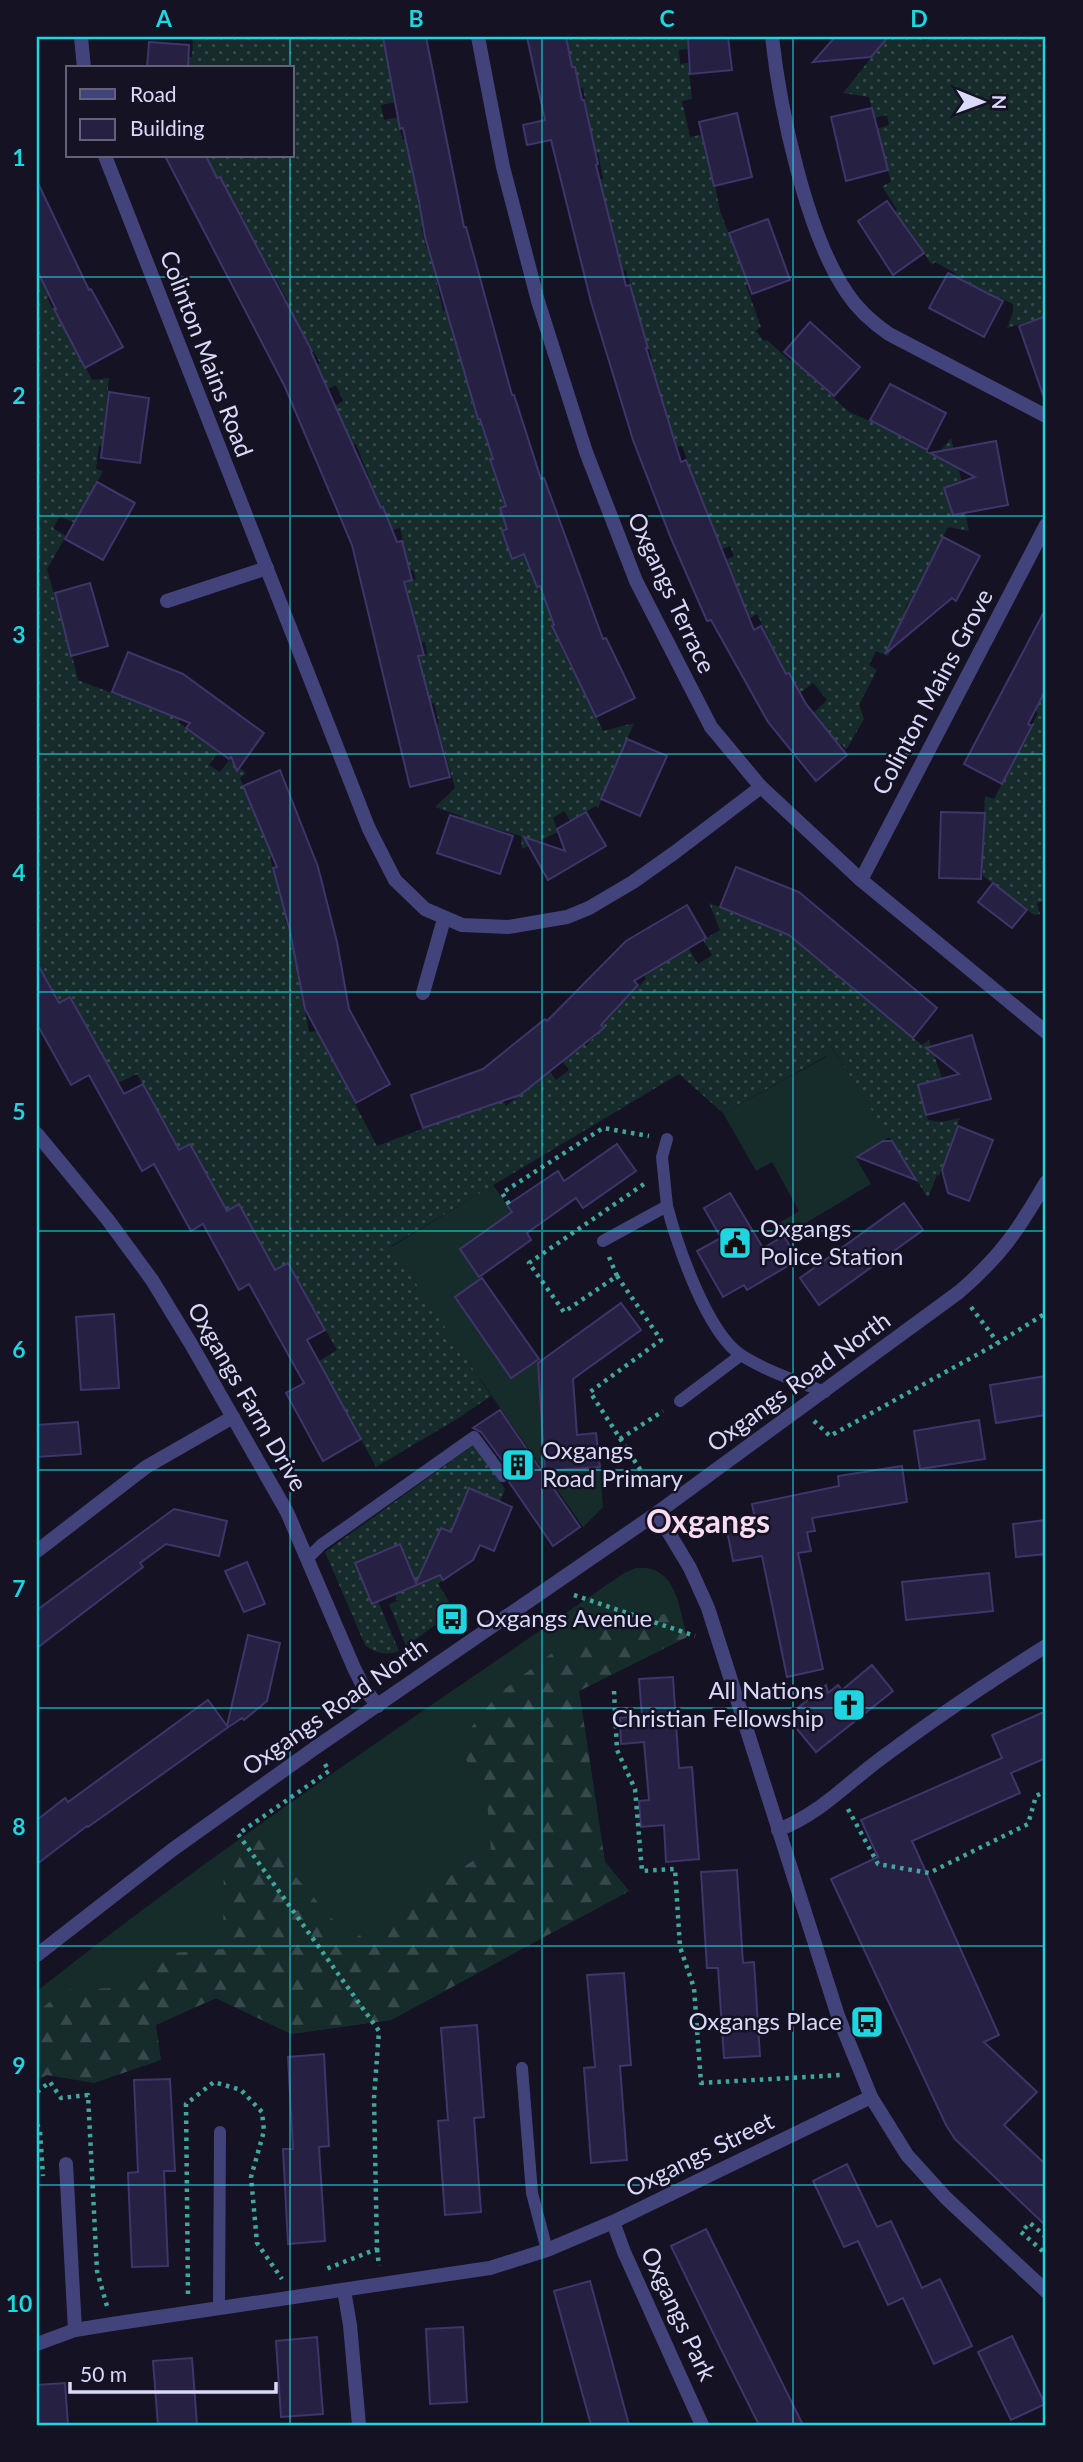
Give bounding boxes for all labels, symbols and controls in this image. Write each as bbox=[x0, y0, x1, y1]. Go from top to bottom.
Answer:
text: A bbox=[155, 4, 173, 32]
text: B bbox=[408, 4, 424, 32]
text: C bbox=[659, 4, 675, 32]
text: D bbox=[910, 4, 928, 32]
legend bbox=[66, 66, 294, 158]
north arrow bbox=[946, 66, 1016, 136]
text: Road bbox=[130, 81, 177, 106]
text: N bbox=[988, 95, 1011, 110]
text: Building bbox=[130, 115, 205, 140]
text: 1 bbox=[12, 143, 26, 171]
street label: Colinton Mains Road bbox=[155, 246, 260, 461]
text: 2 bbox=[12, 381, 26, 409]
street label: Oxgangs Terrace bbox=[622, 507, 722, 677]
street label: Colinton Mains Grove bbox=[865, 583, 998, 799]
text: 3 bbox=[12, 620, 26, 648]
text: 4 bbox=[12, 858, 26, 886]
text: 5 bbox=[12, 1097, 26, 1125]
place label: Oxgangs Police Station bbox=[760, 1213, 904, 1270]
public building icon: Oxgangs Police Station bbox=[716, 1224, 754, 1262]
street label: Oxgangs Farm Drive bbox=[182, 1297, 314, 1496]
street label: Oxgangs Road North bbox=[701, 1305, 895, 1457]
text: 6 bbox=[12, 1335, 26, 1363]
place label: Oxgangs Road Primary bbox=[542, 1435, 683, 1492]
building icon: Oxgangs Road Primary bbox=[499, 1446, 537, 1484]
district label: Oxgangs bbox=[646, 1501, 770, 1540]
text: 7 bbox=[12, 1574, 26, 1602]
bus stop icon: Oxgangs Avenue bbox=[433, 1600, 471, 1638]
place label: Oxgangs Avenue bbox=[476, 1603, 652, 1632]
street label: Oxgangs Road North bbox=[236, 1631, 432, 1781]
place label: All Nations Christian Fellowship bbox=[612, 1675, 824, 1732]
church icon: All Nations Christian Fellowship bbox=[830, 1686, 868, 1724]
text: 8 bbox=[12, 1812, 26, 1840]
bus stop icon: Oxgangs Place bbox=[848, 2003, 886, 2041]
place label: Oxgangs Place bbox=[689, 2006, 842, 2035]
text: 9 bbox=[12, 2051, 26, 2079]
street label: Oxgangs Street bbox=[621, 2105, 778, 2202]
street label: Oxgangs Park bbox=[636, 2242, 723, 2386]
text: 10 bbox=[6, 2289, 32, 2317]
scale bar bbox=[70, 2350, 276, 2394]
text: 50 m bbox=[80, 2361, 127, 2386]

